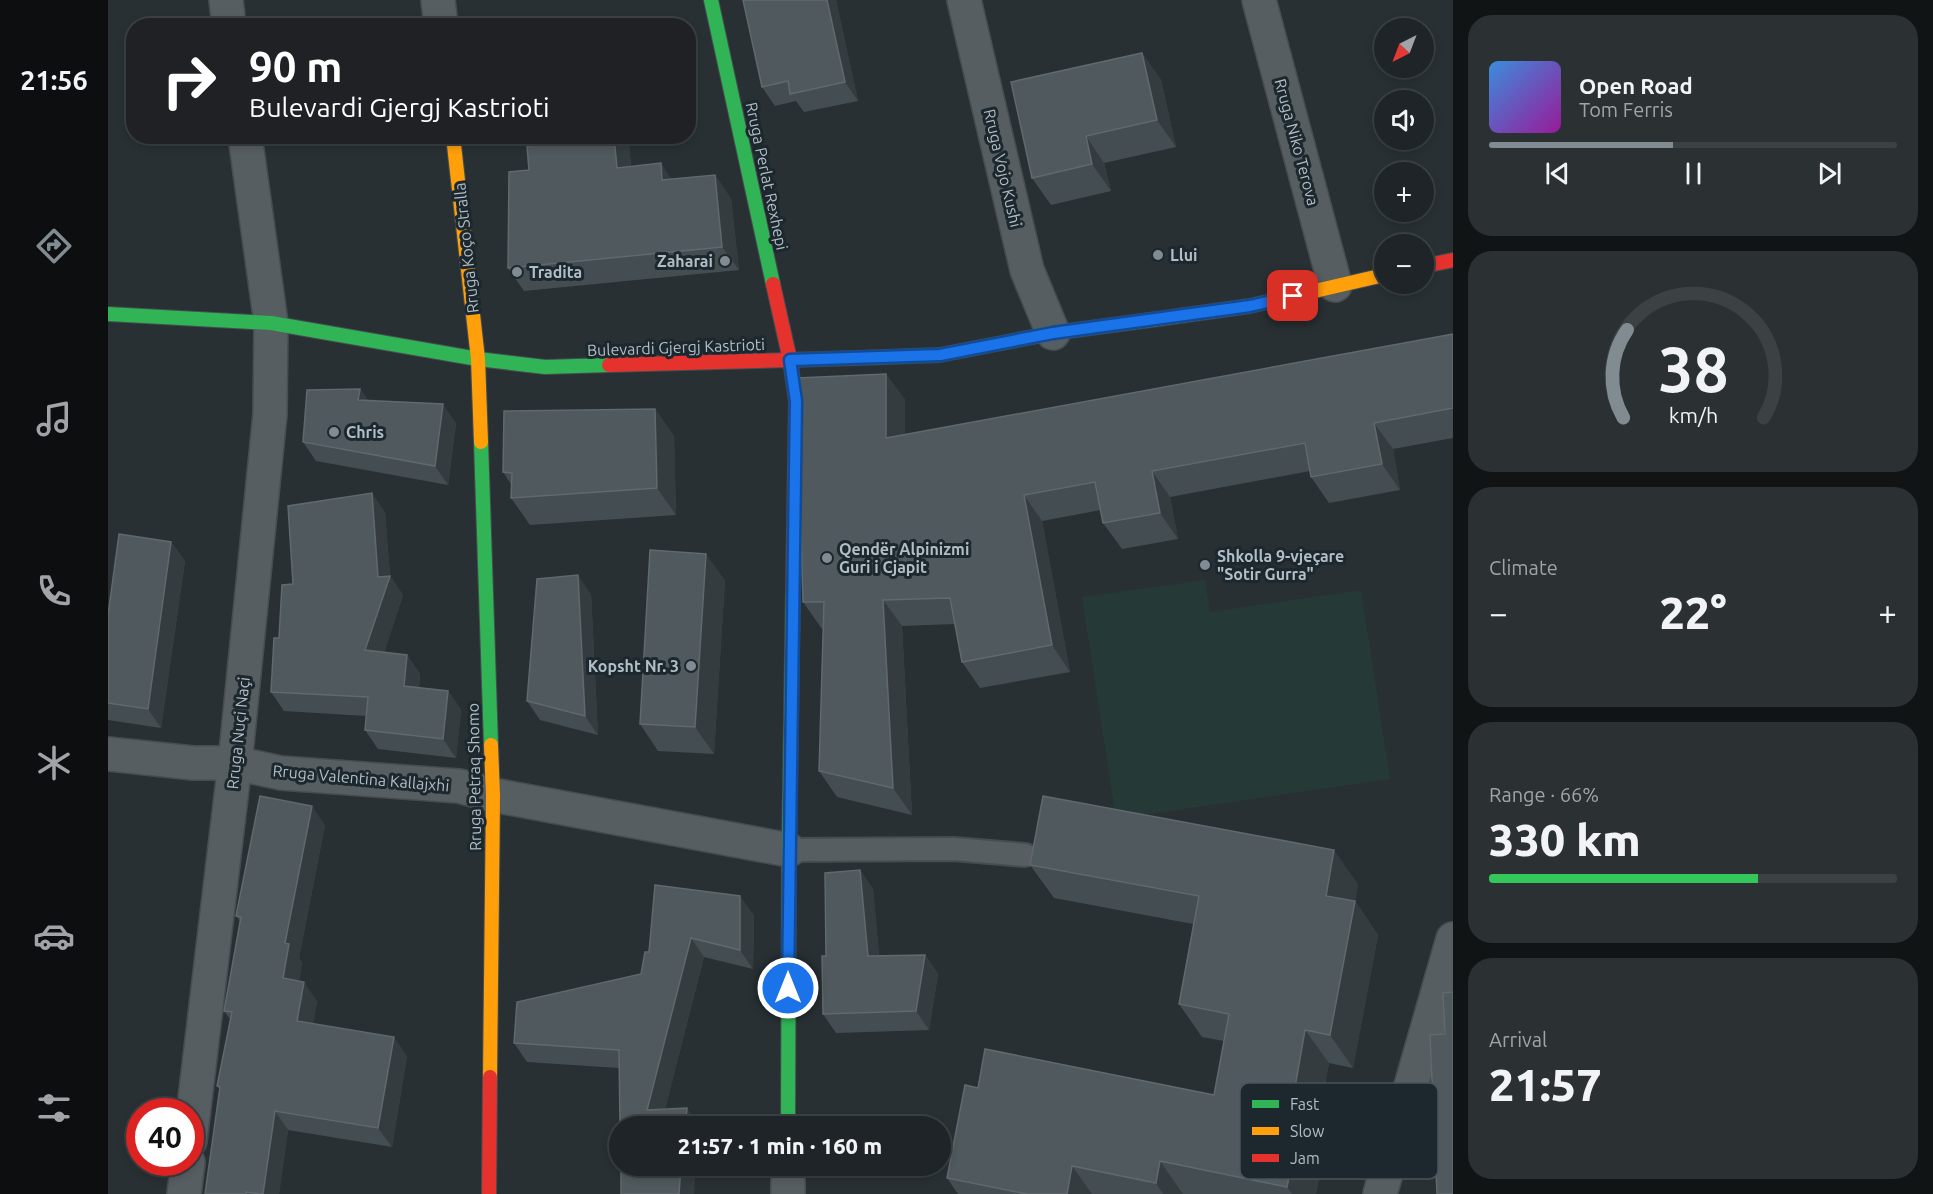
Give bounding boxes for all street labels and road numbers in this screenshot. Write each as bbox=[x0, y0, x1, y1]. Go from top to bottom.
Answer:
street label: Rruga Niko Terova bbox=[1271, 77, 1323, 207]
street label: Rruga Perlat Rexhepi bbox=[743, 100, 791, 252]
street label: Rruga Vojo Kushi bbox=[981, 107, 1025, 229]
street label: Rruga Koço Stralla bbox=[450, 182, 482, 314]
street label: Bulevardi Gjergj Kastrioti bbox=[587, 335, 765, 359]
street label: Rruga Nuçi Naçi bbox=[223, 676, 253, 790]
street label: Rruga Petraq Shomo bbox=[464, 703, 484, 851]
street label: Rruga Valentina Kallajxhi bbox=[272, 761, 450, 795]

